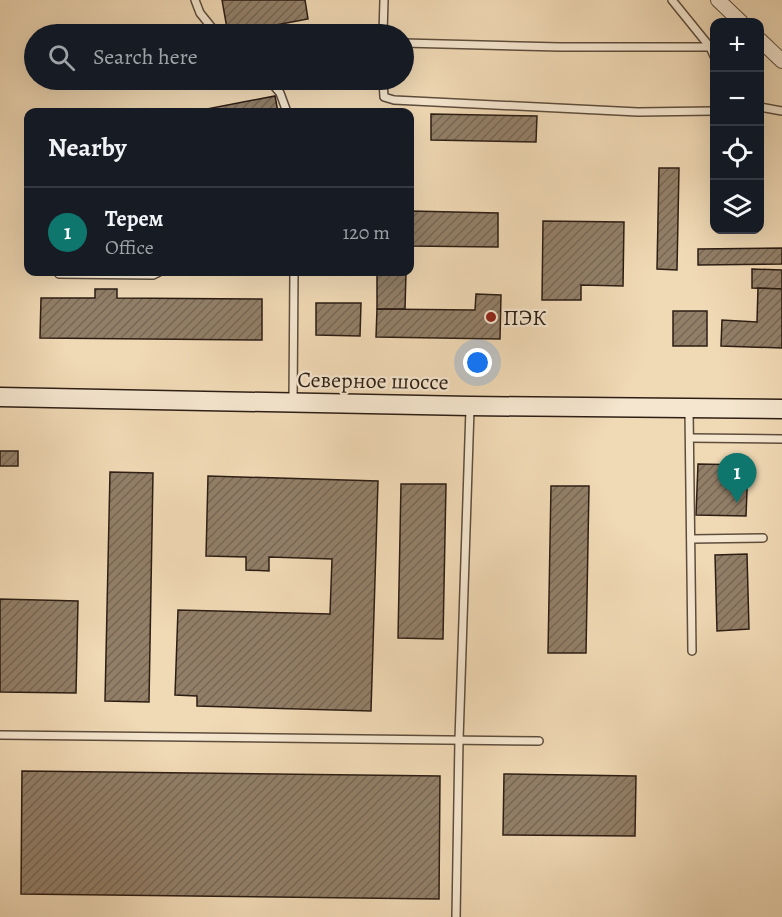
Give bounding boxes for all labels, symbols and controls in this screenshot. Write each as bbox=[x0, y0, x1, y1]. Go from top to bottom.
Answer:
map controls bbox=[710, 18, 764, 234]
button: + bbox=[710, 18, 764, 72]
search box bbox=[24, 24, 414, 90]
icon: search bbox=[45, 41, 78, 74]
text: Search here bbox=[93, 42, 198, 72]
button: − bbox=[710, 72, 764, 126]
button: locate bbox=[710, 126, 764, 180]
text: Nearby bbox=[48, 130, 127, 165]
button: layers bbox=[710, 180, 764, 234]
text: Терем bbox=[105, 204, 163, 234]
text: 1 bbox=[64, 219, 71, 246]
text: 120 m bbox=[342, 219, 390, 246]
text: Office bbox=[105, 234, 154, 261]
place label: ПЭК bbox=[503, 303, 546, 333]
marker: ПЭК bbox=[484, 310, 498, 324]
your location bbox=[463, 348, 492, 377]
street label: Северное шоссе bbox=[297, 365, 449, 397]
pin: 1 bbox=[718, 454, 756, 503]

